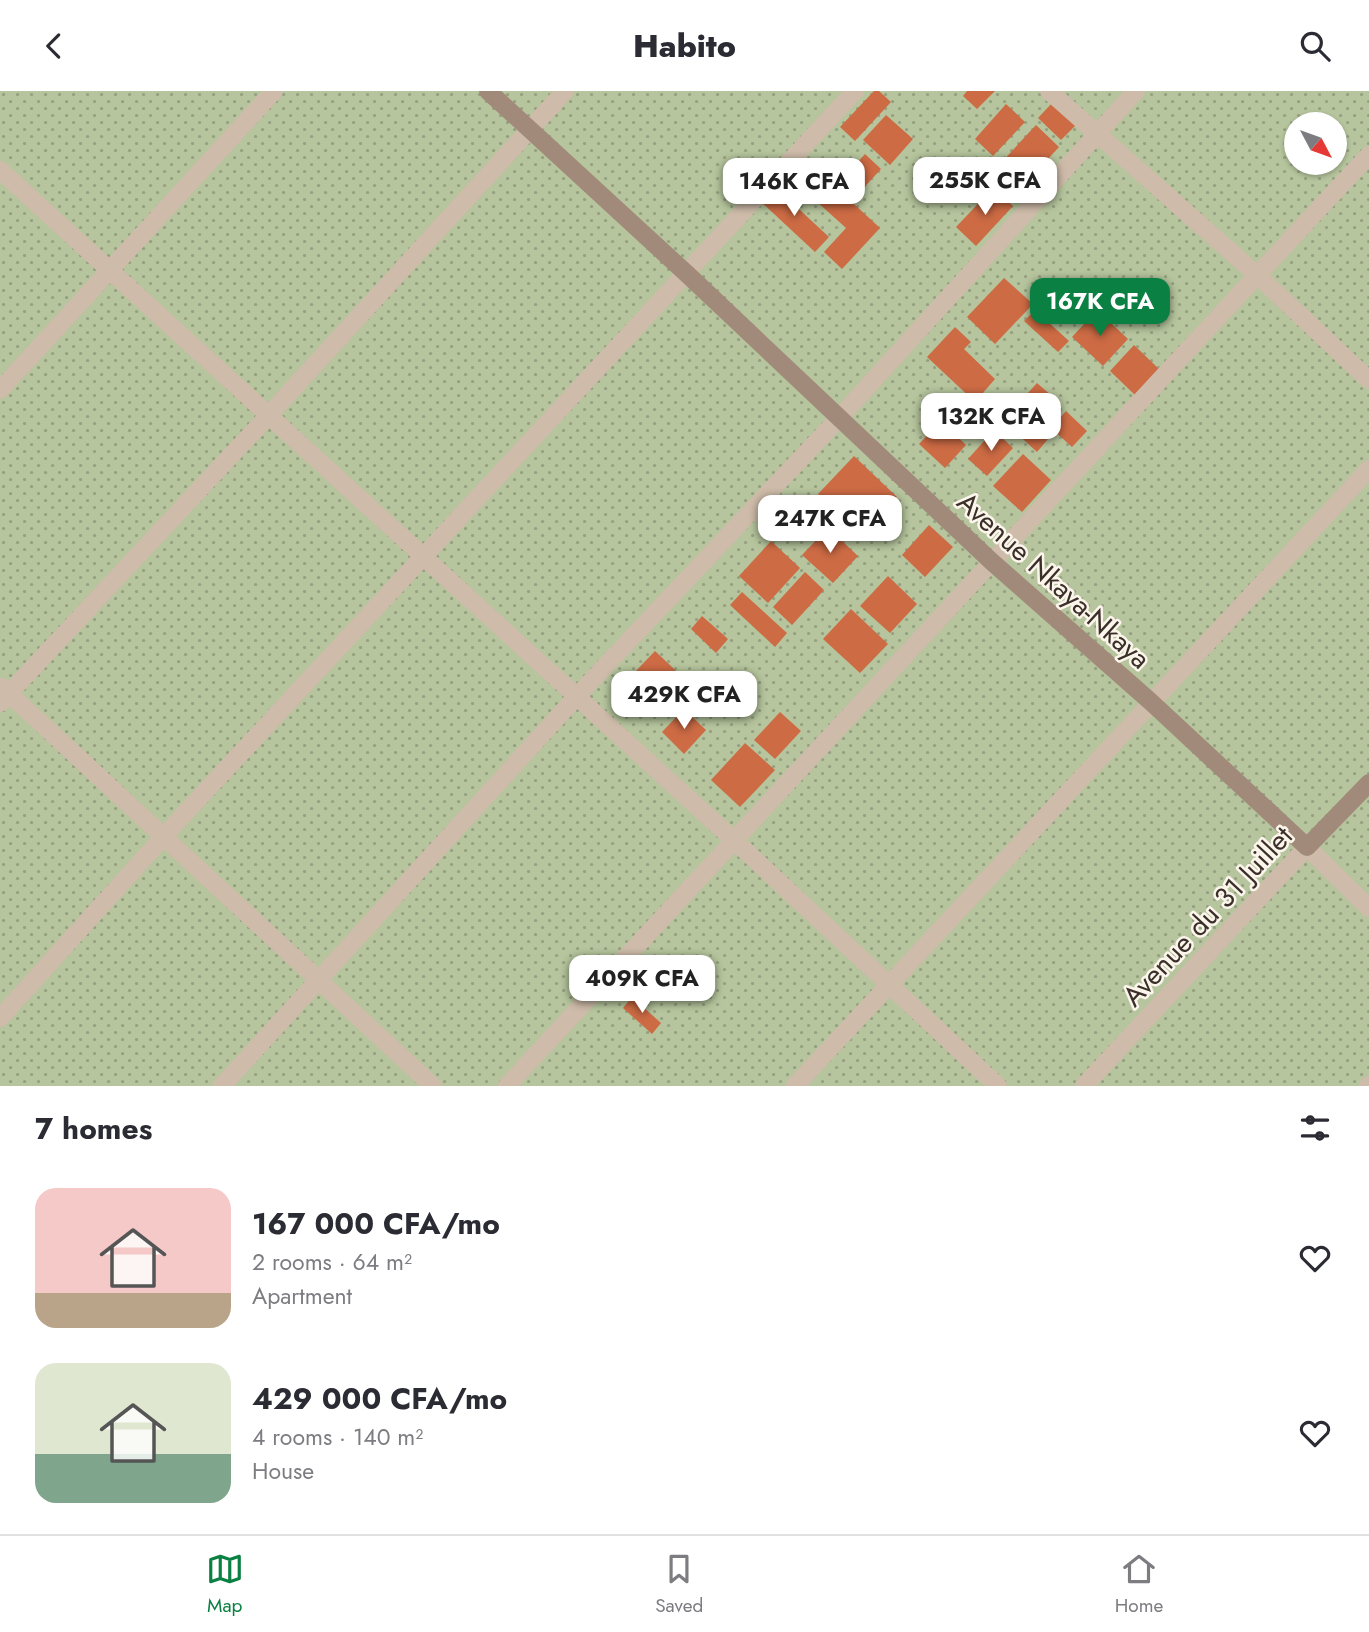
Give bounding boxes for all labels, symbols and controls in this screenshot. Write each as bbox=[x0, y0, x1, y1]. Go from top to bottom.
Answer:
text: Habito bbox=[633, 23, 736, 69]
icon: back bbox=[35, 27, 73, 65]
icon: search bbox=[1296, 27, 1334, 65]
north arrow bbox=[1284, 112, 1348, 175]
map controls bbox=[1284, 112, 1347, 175]
pin: 255K CFA bbox=[913, 157, 1057, 217]
pin: 146K CFA bbox=[722, 159, 866, 218]
text: 255K CFA bbox=[929, 163, 1041, 197]
text: 146K CFA bbox=[739, 164, 849, 198]
pin: 167K CFA bbox=[1028, 279, 1172, 338]
text: 167K CFA bbox=[1046, 284, 1154, 318]
pin: 132K CFA bbox=[919, 393, 1063, 453]
text: 132K CFA bbox=[937, 399, 1045, 433]
street label: Avenue Nkaya-Nkaya bbox=[948, 482, 1159, 679]
pin: 247K CFA bbox=[758, 496, 902, 555]
text: 247K CFA bbox=[774, 501, 886, 535]
pin: 429K CFA bbox=[612, 671, 756, 731]
text: 429K CFA bbox=[627, 677, 741, 711]
street label: Avenue du 31 Juillet bbox=[1113, 817, 1302, 1016]
pin: 409K CFA bbox=[570, 955, 714, 1015]
text: 409K CFA bbox=[585, 961, 699, 995]
text: 7 homes bbox=[35, 1107, 152, 1150]
icon: filters bbox=[1296, 1109, 1334, 1147]
text: 167 000 CFA/mo bbox=[252, 1202, 500, 1245]
icon: home bbox=[91, 1216, 175, 1300]
icon: heart bbox=[1296, 1239, 1334, 1277]
text: 2 rooms · 64 m² bbox=[252, 1245, 412, 1279]
text: Apartment bbox=[252, 1279, 352, 1313]
text: 429 000 CFA/mo bbox=[252, 1377, 507, 1420]
icon: home bbox=[91, 1391, 175, 1475]
icon: heart bbox=[1296, 1414, 1334, 1452]
text: 4 rooms · 140 m² bbox=[252, 1420, 423, 1454]
text: House bbox=[252, 1454, 314, 1488]
tab: Map bbox=[206, 1550, 244, 1619]
tab: Saved bbox=[655, 1550, 703, 1619]
tab: Home bbox=[1115, 1550, 1163, 1619]

